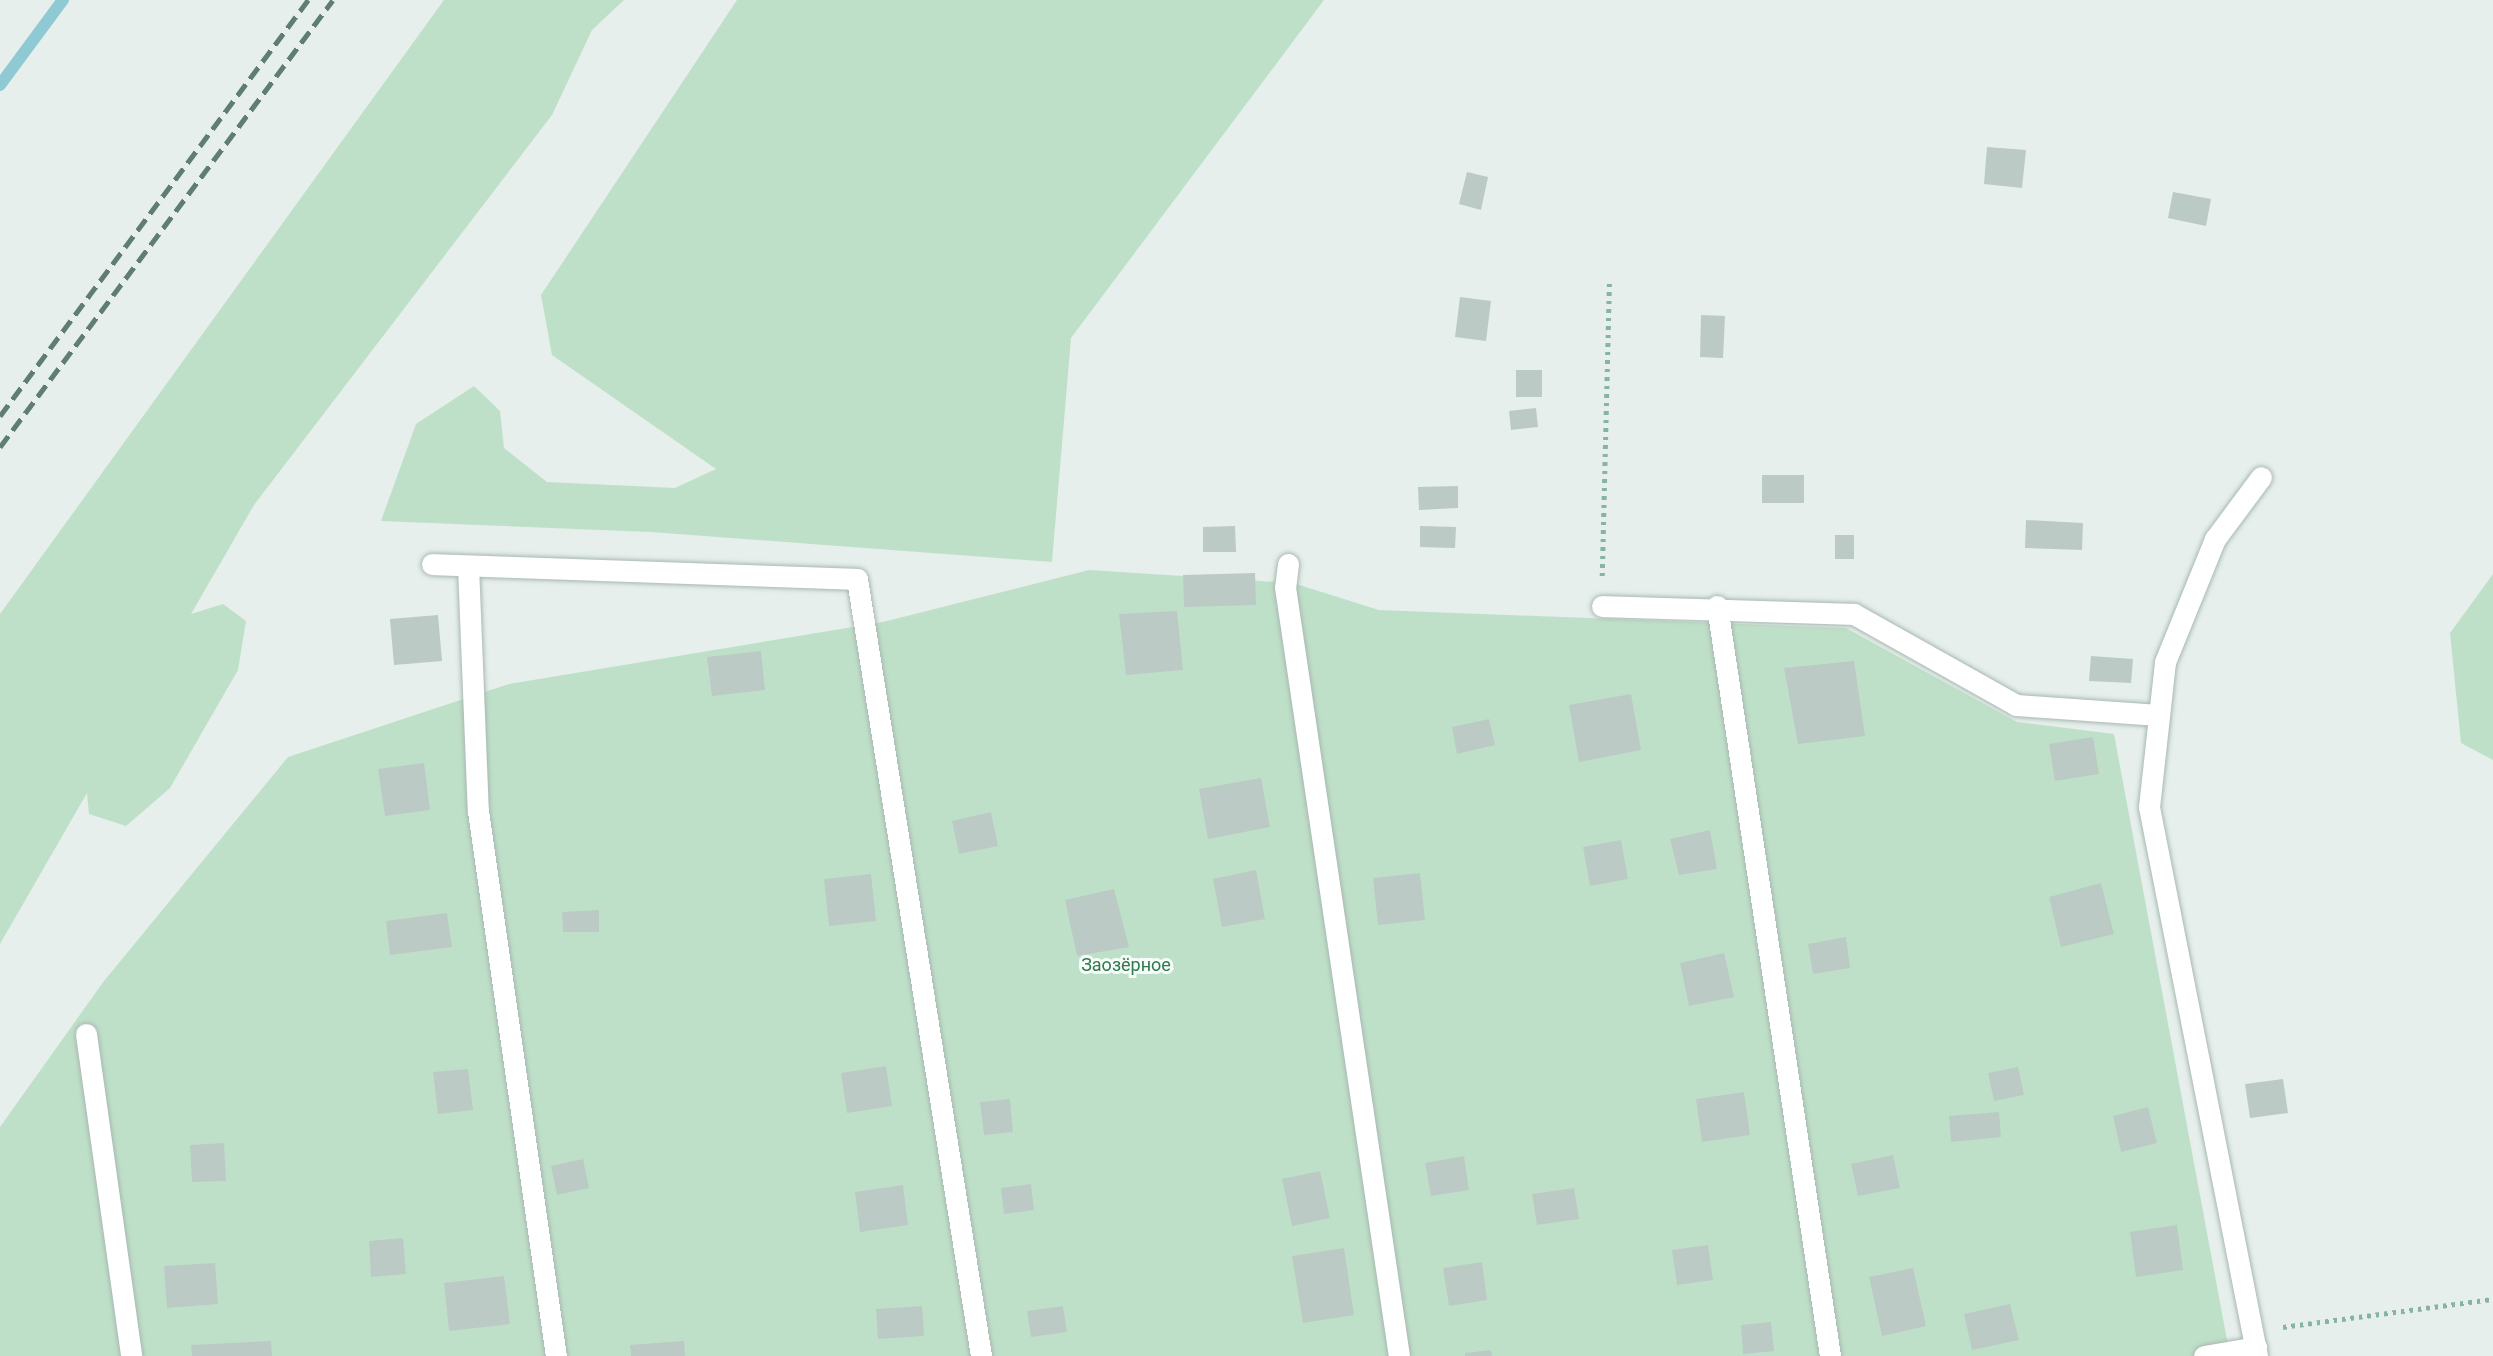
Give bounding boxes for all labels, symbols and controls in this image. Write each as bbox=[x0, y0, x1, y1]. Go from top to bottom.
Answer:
park label: Заозёрное bbox=[1081, 954, 1171, 976]

